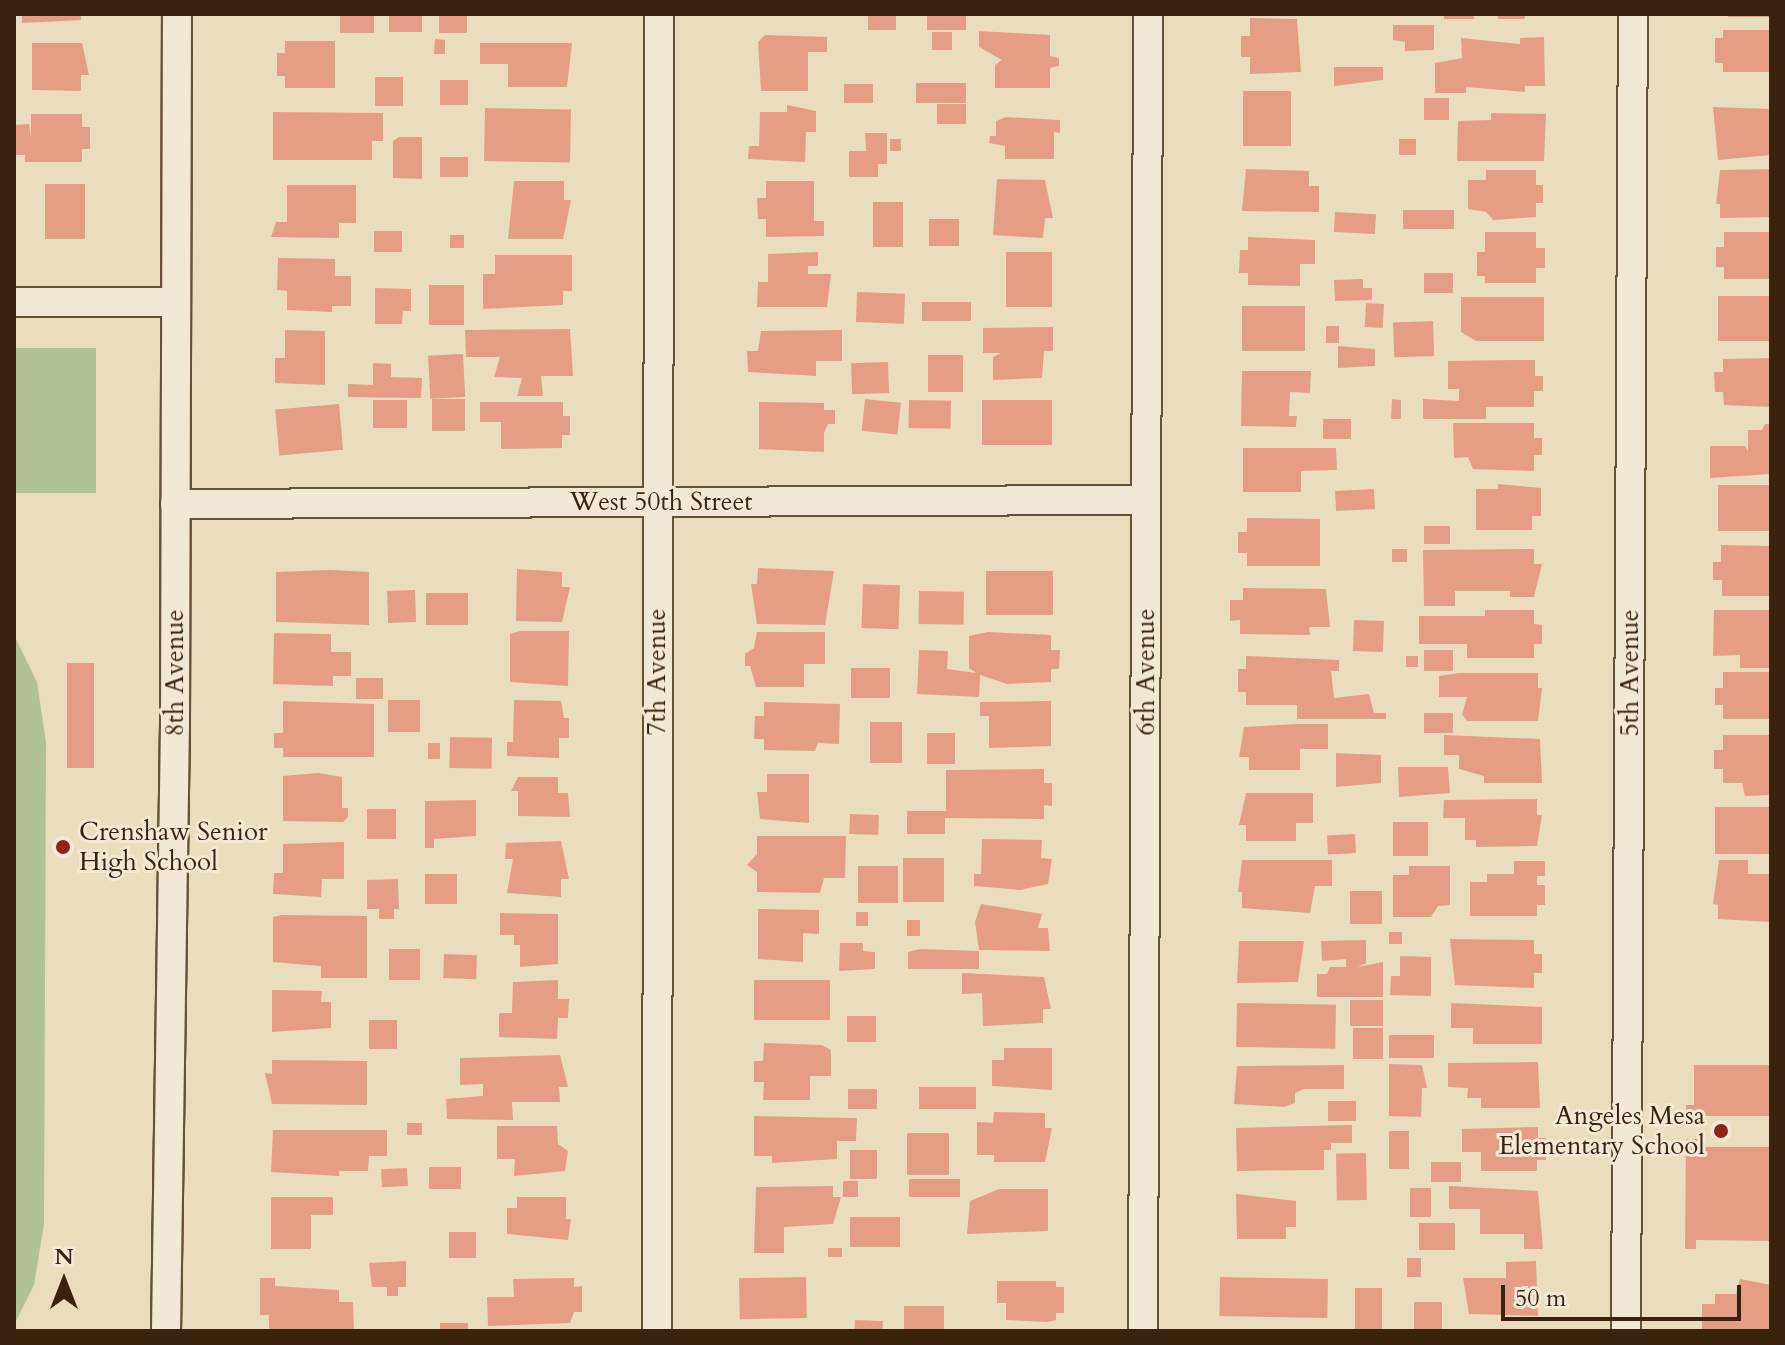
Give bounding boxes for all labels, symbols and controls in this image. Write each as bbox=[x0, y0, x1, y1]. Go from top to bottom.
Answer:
street label: West 50th Street bbox=[569, 486, 753, 518]
street label: 7th Avenue bbox=[641, 608, 673, 736]
street label: 6th Avenue bbox=[1130, 608, 1162, 736]
street label: 8th Avenue bbox=[159, 609, 191, 737]
street label: 5th Avenue bbox=[1614, 609, 1646, 737]
place label: Crenshaw Senior High School bbox=[79, 816, 267, 878]
marker: Crenshaw Senior High School bbox=[54, 838, 72, 856]
place label: Angeles Mesa Elementary School bbox=[1498, 1100, 1705, 1162]
marker: Angeles Mesa Elementary School bbox=[1712, 1122, 1730, 1140]
north arrow bbox=[24, 1241, 104, 1321]
text: N bbox=[54, 1242, 74, 1272]
scale bar bbox=[1505, 1269, 1745, 1319]
text: 50 m bbox=[1515, 1282, 1566, 1315]

